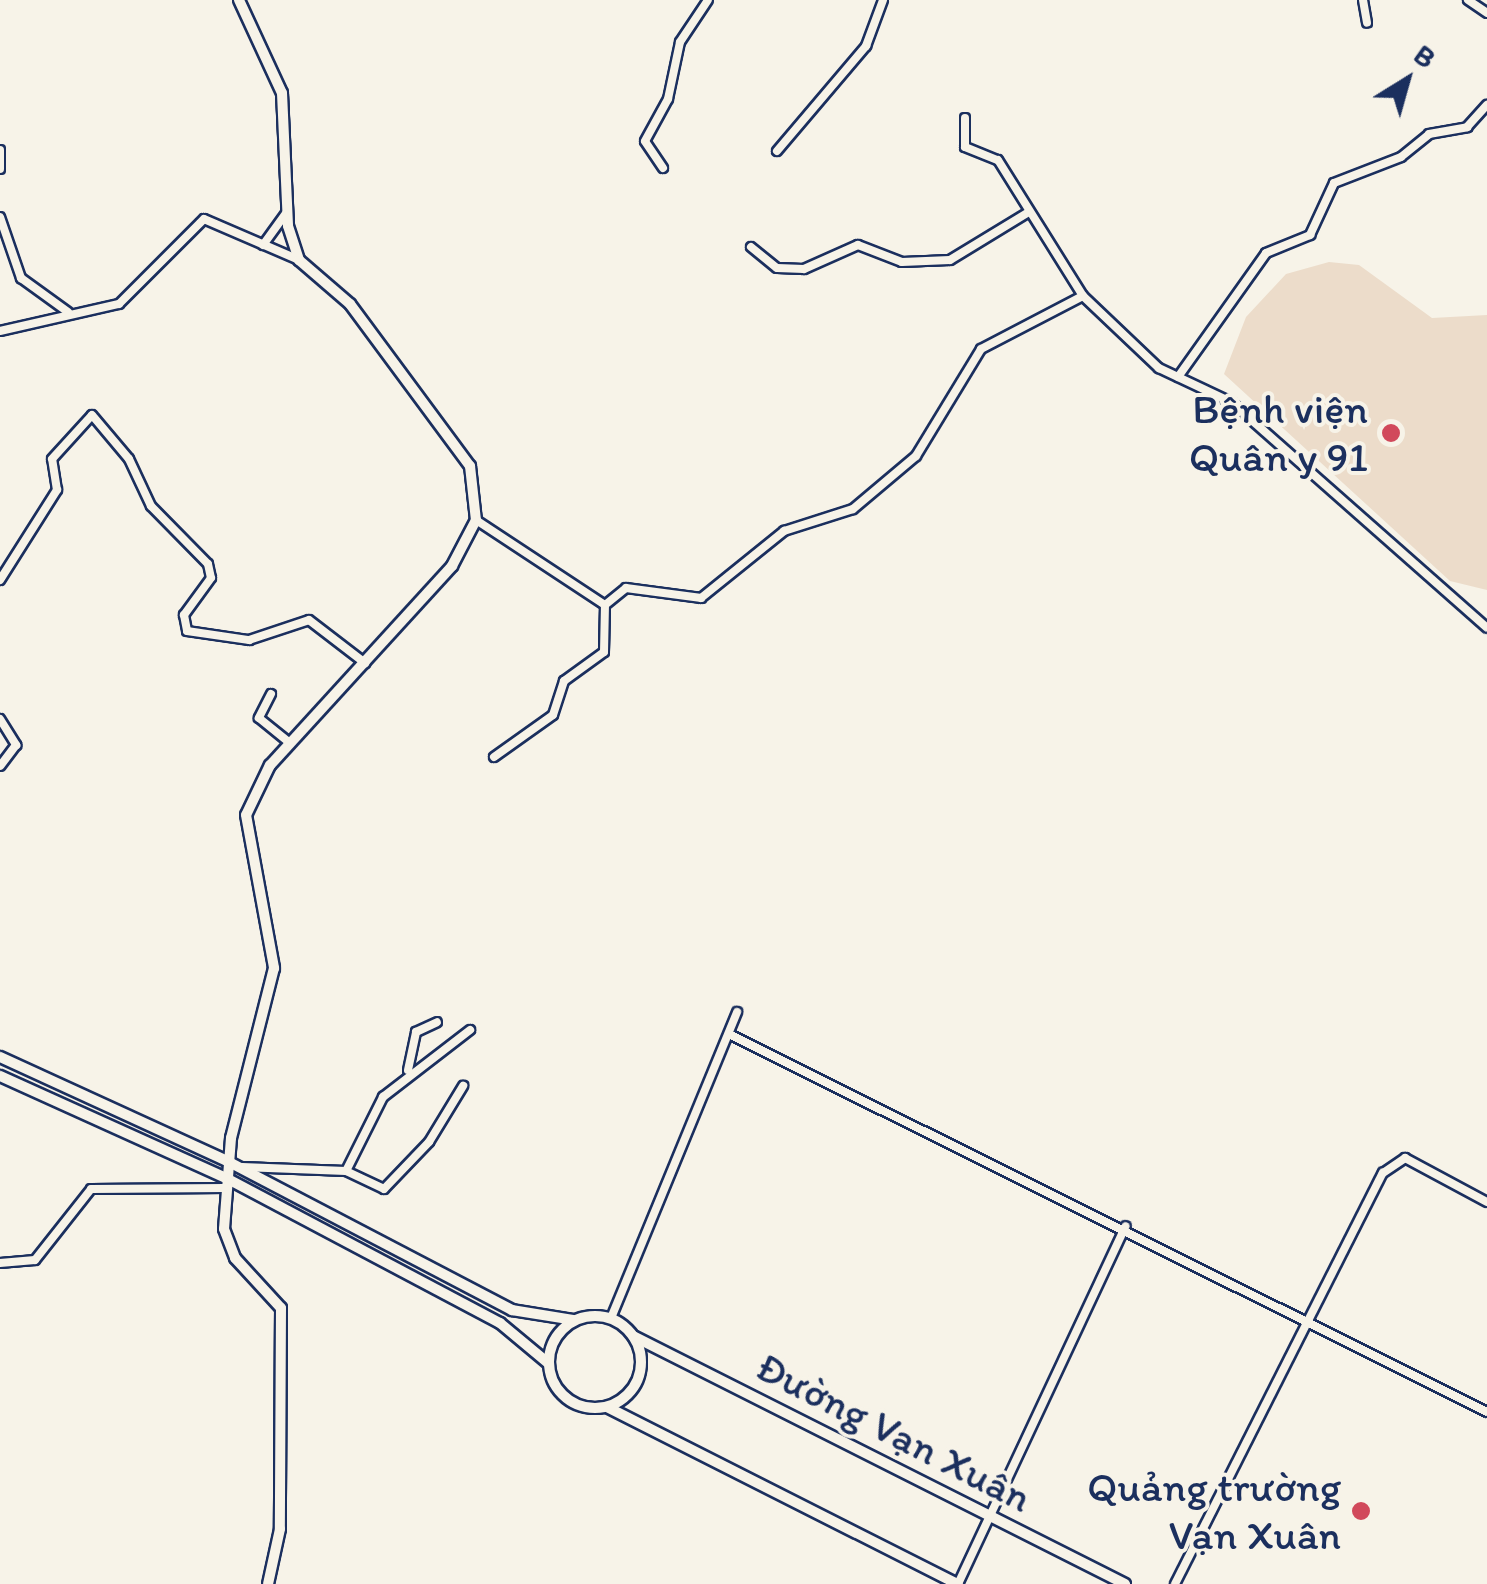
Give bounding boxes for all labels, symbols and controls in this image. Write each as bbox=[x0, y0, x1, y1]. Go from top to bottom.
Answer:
north arrow bbox=[1357, 30, 1457, 130]
text: B bbox=[1408, 37, 1443, 75]
place label: Bệnh viện Quân y 91 bbox=[1189, 384, 1368, 482]
marker: Bệnh viện Quân y 91 bbox=[1378, 420, 1404, 446]
street label: Đường Vạn Xuân bbox=[748, 1341, 1040, 1523]
place label: Quảng trường Vạn Xuân bbox=[1088, 1462, 1341, 1560]
marker: Quảng trường Vạn Xuân bbox=[1350, 1500, 1372, 1522]

